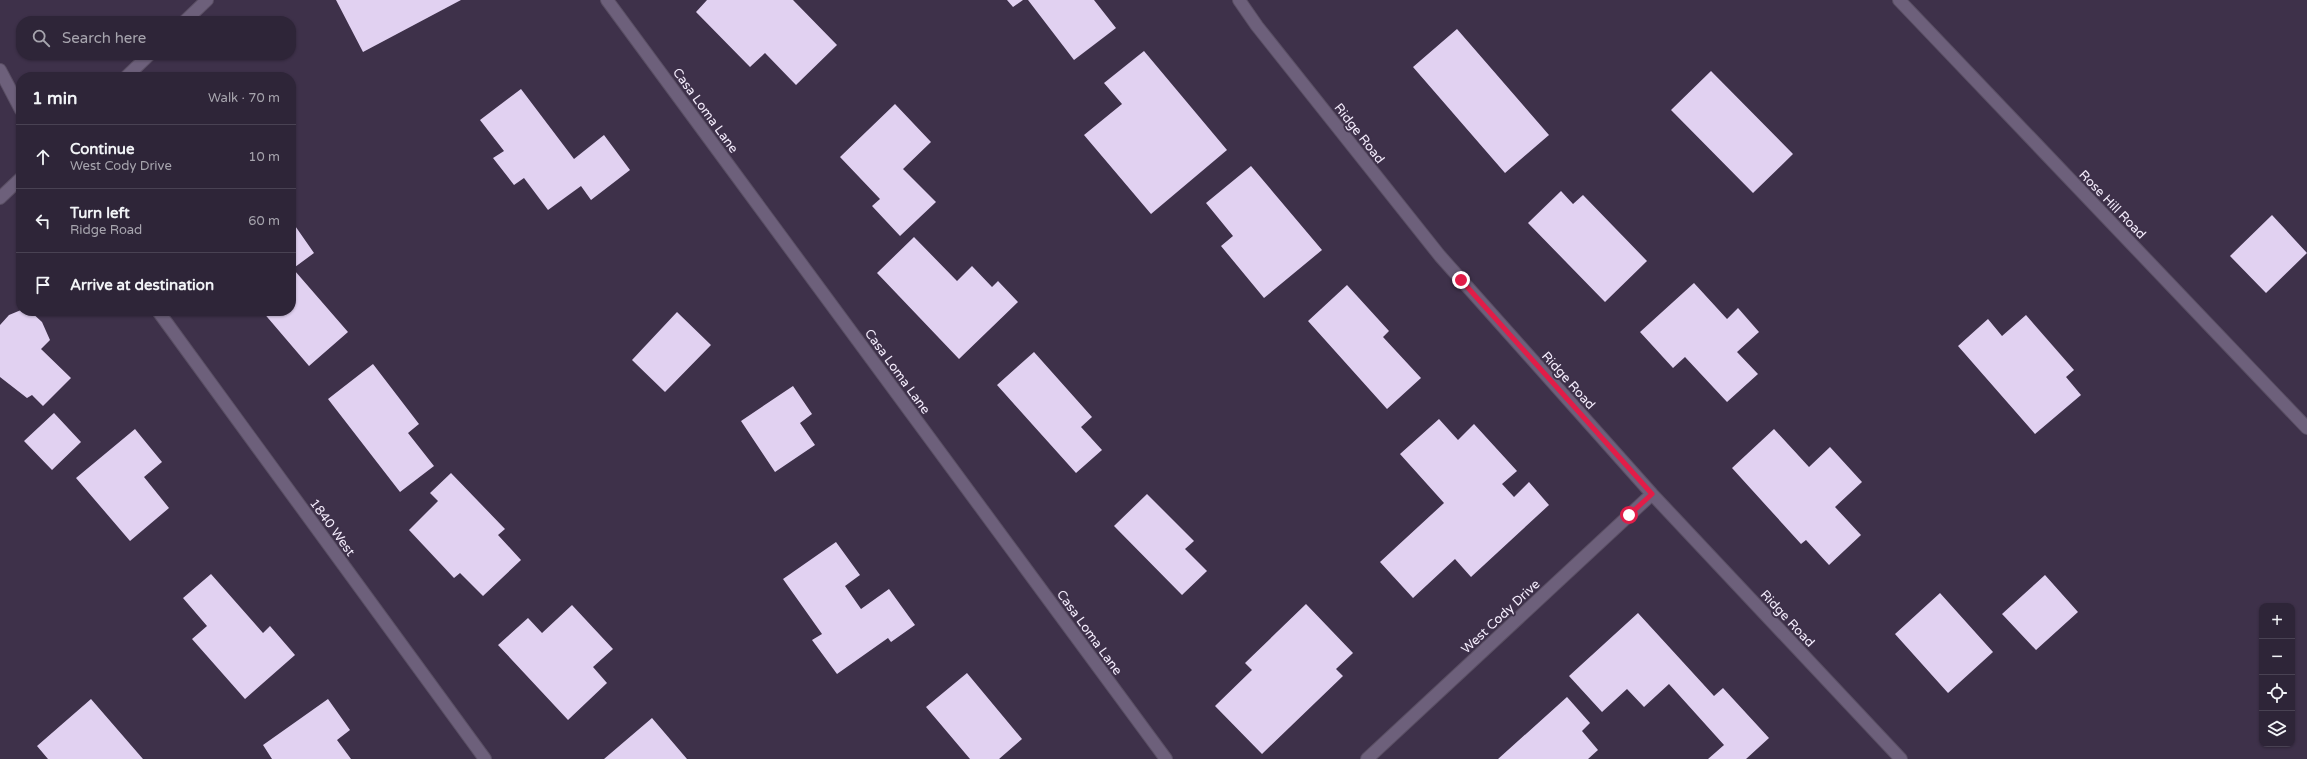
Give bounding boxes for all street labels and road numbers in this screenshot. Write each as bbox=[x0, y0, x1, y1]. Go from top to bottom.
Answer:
street label: Casa Loma Lane bbox=[669, 65, 741, 156]
street label: Ridge Road bbox=[1331, 100, 1388, 167]
street label: Rose Hill Road bbox=[2075, 167, 2149, 242]
street label: Casa Loma Lane bbox=[861, 326, 933, 417]
street label: Ridge Road bbox=[1538, 348, 1598, 413]
street label: 1840 West bbox=[306, 496, 358, 559]
street label: West Cody Drive bbox=[1458, 576, 1543, 657]
street label: Casa Loma Lane bbox=[1053, 587, 1125, 678]
street label: Ridge Road bbox=[1757, 587, 1818, 651]

